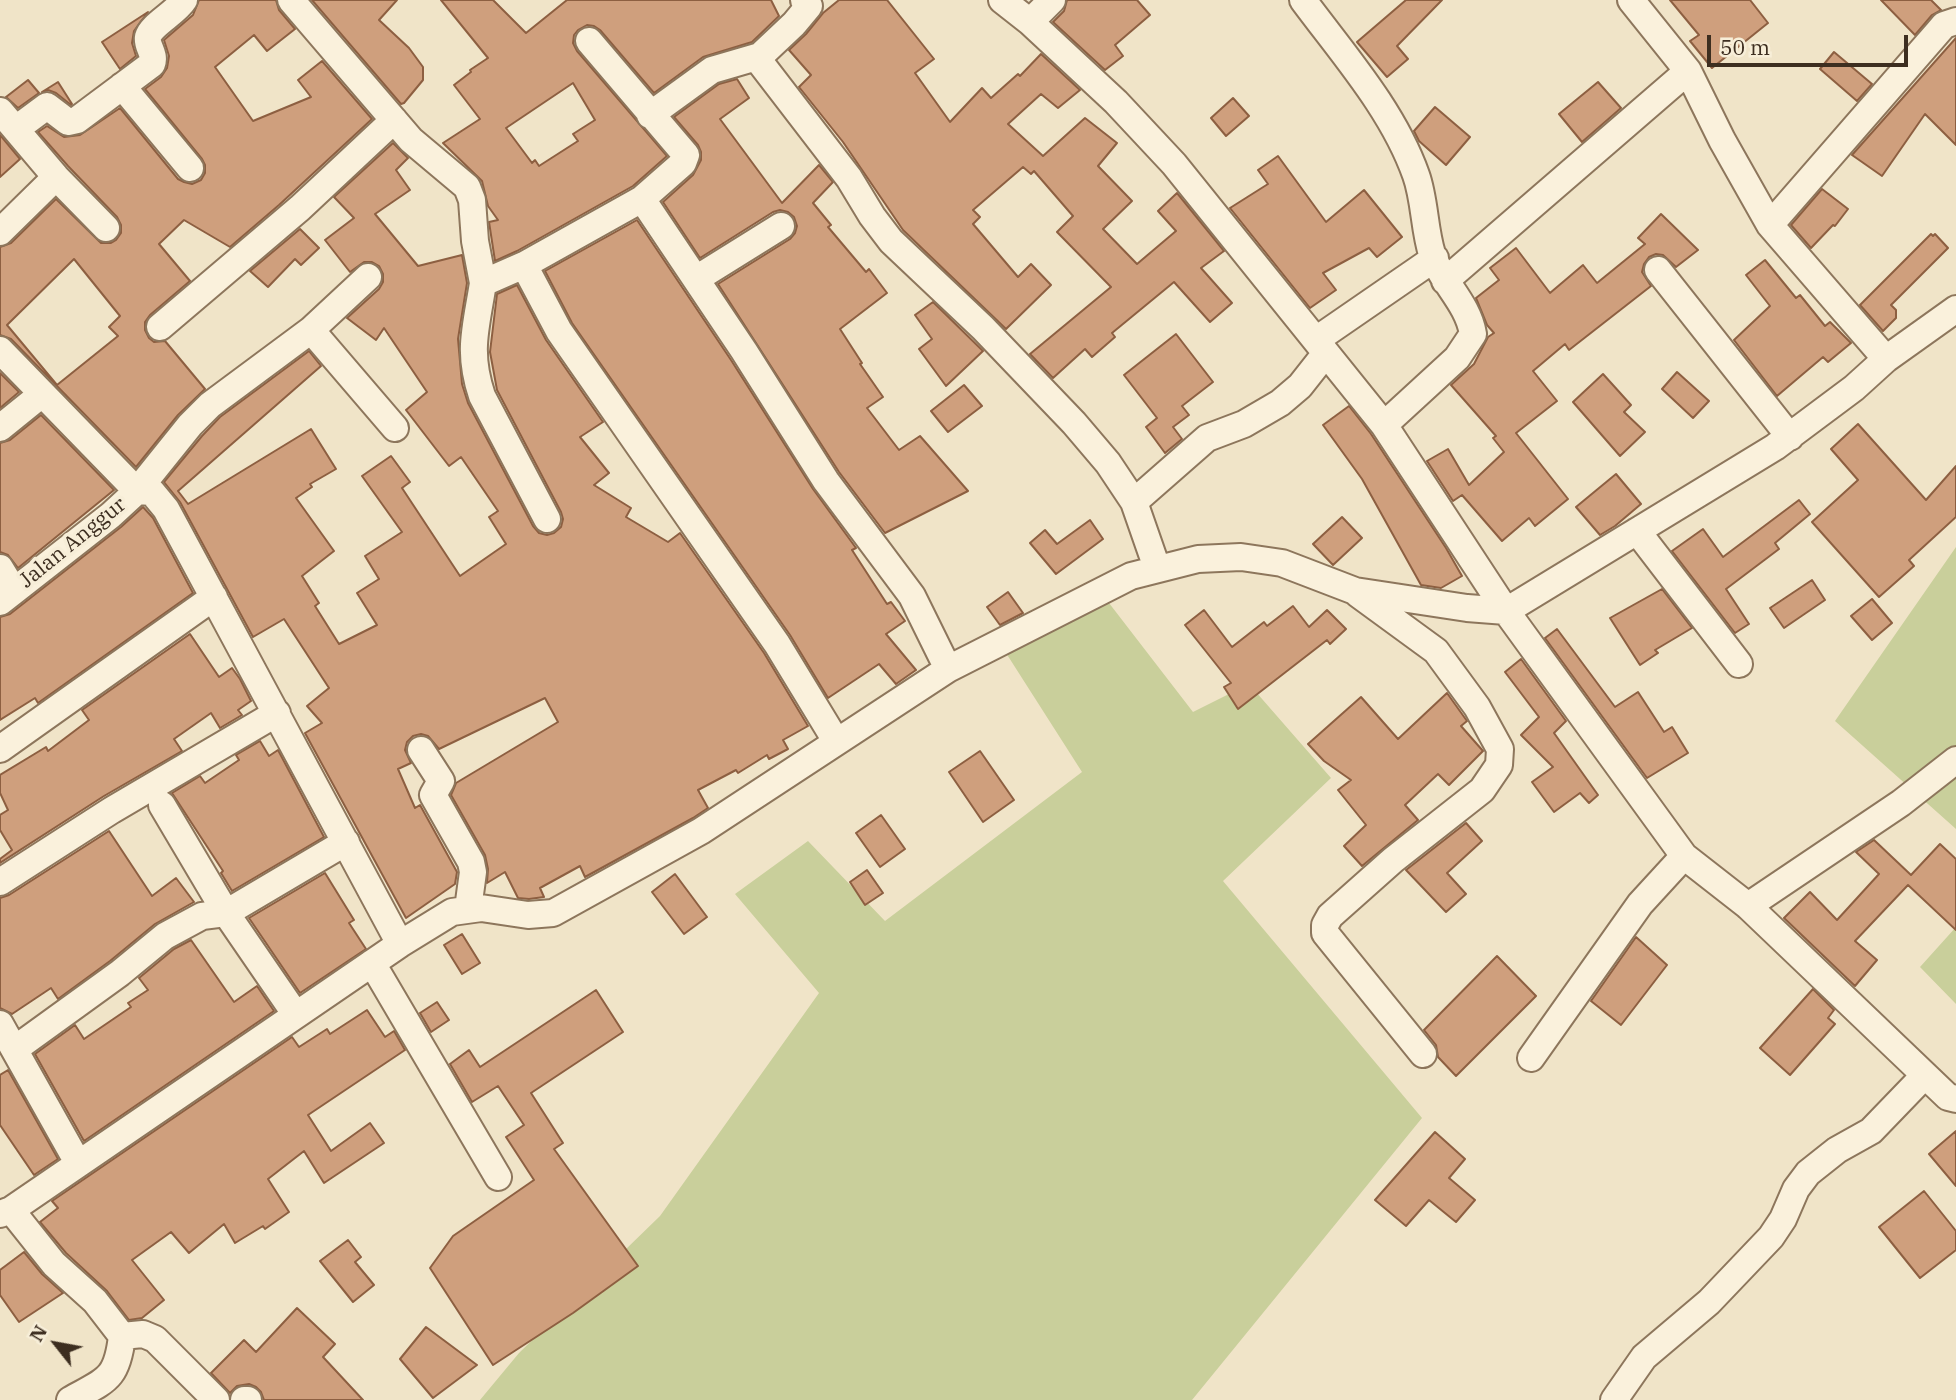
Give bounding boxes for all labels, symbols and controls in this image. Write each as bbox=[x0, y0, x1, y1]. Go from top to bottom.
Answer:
scale bar bbox=[1711, 21, 1912, 65]
text: 50 m bbox=[1720, 33, 1770, 61]
street label: Jalan Anggur bbox=[15, 492, 131, 594]
north arrow bbox=[21, 1309, 91, 1379]
text: N bbox=[24, 1321, 52, 1346]

